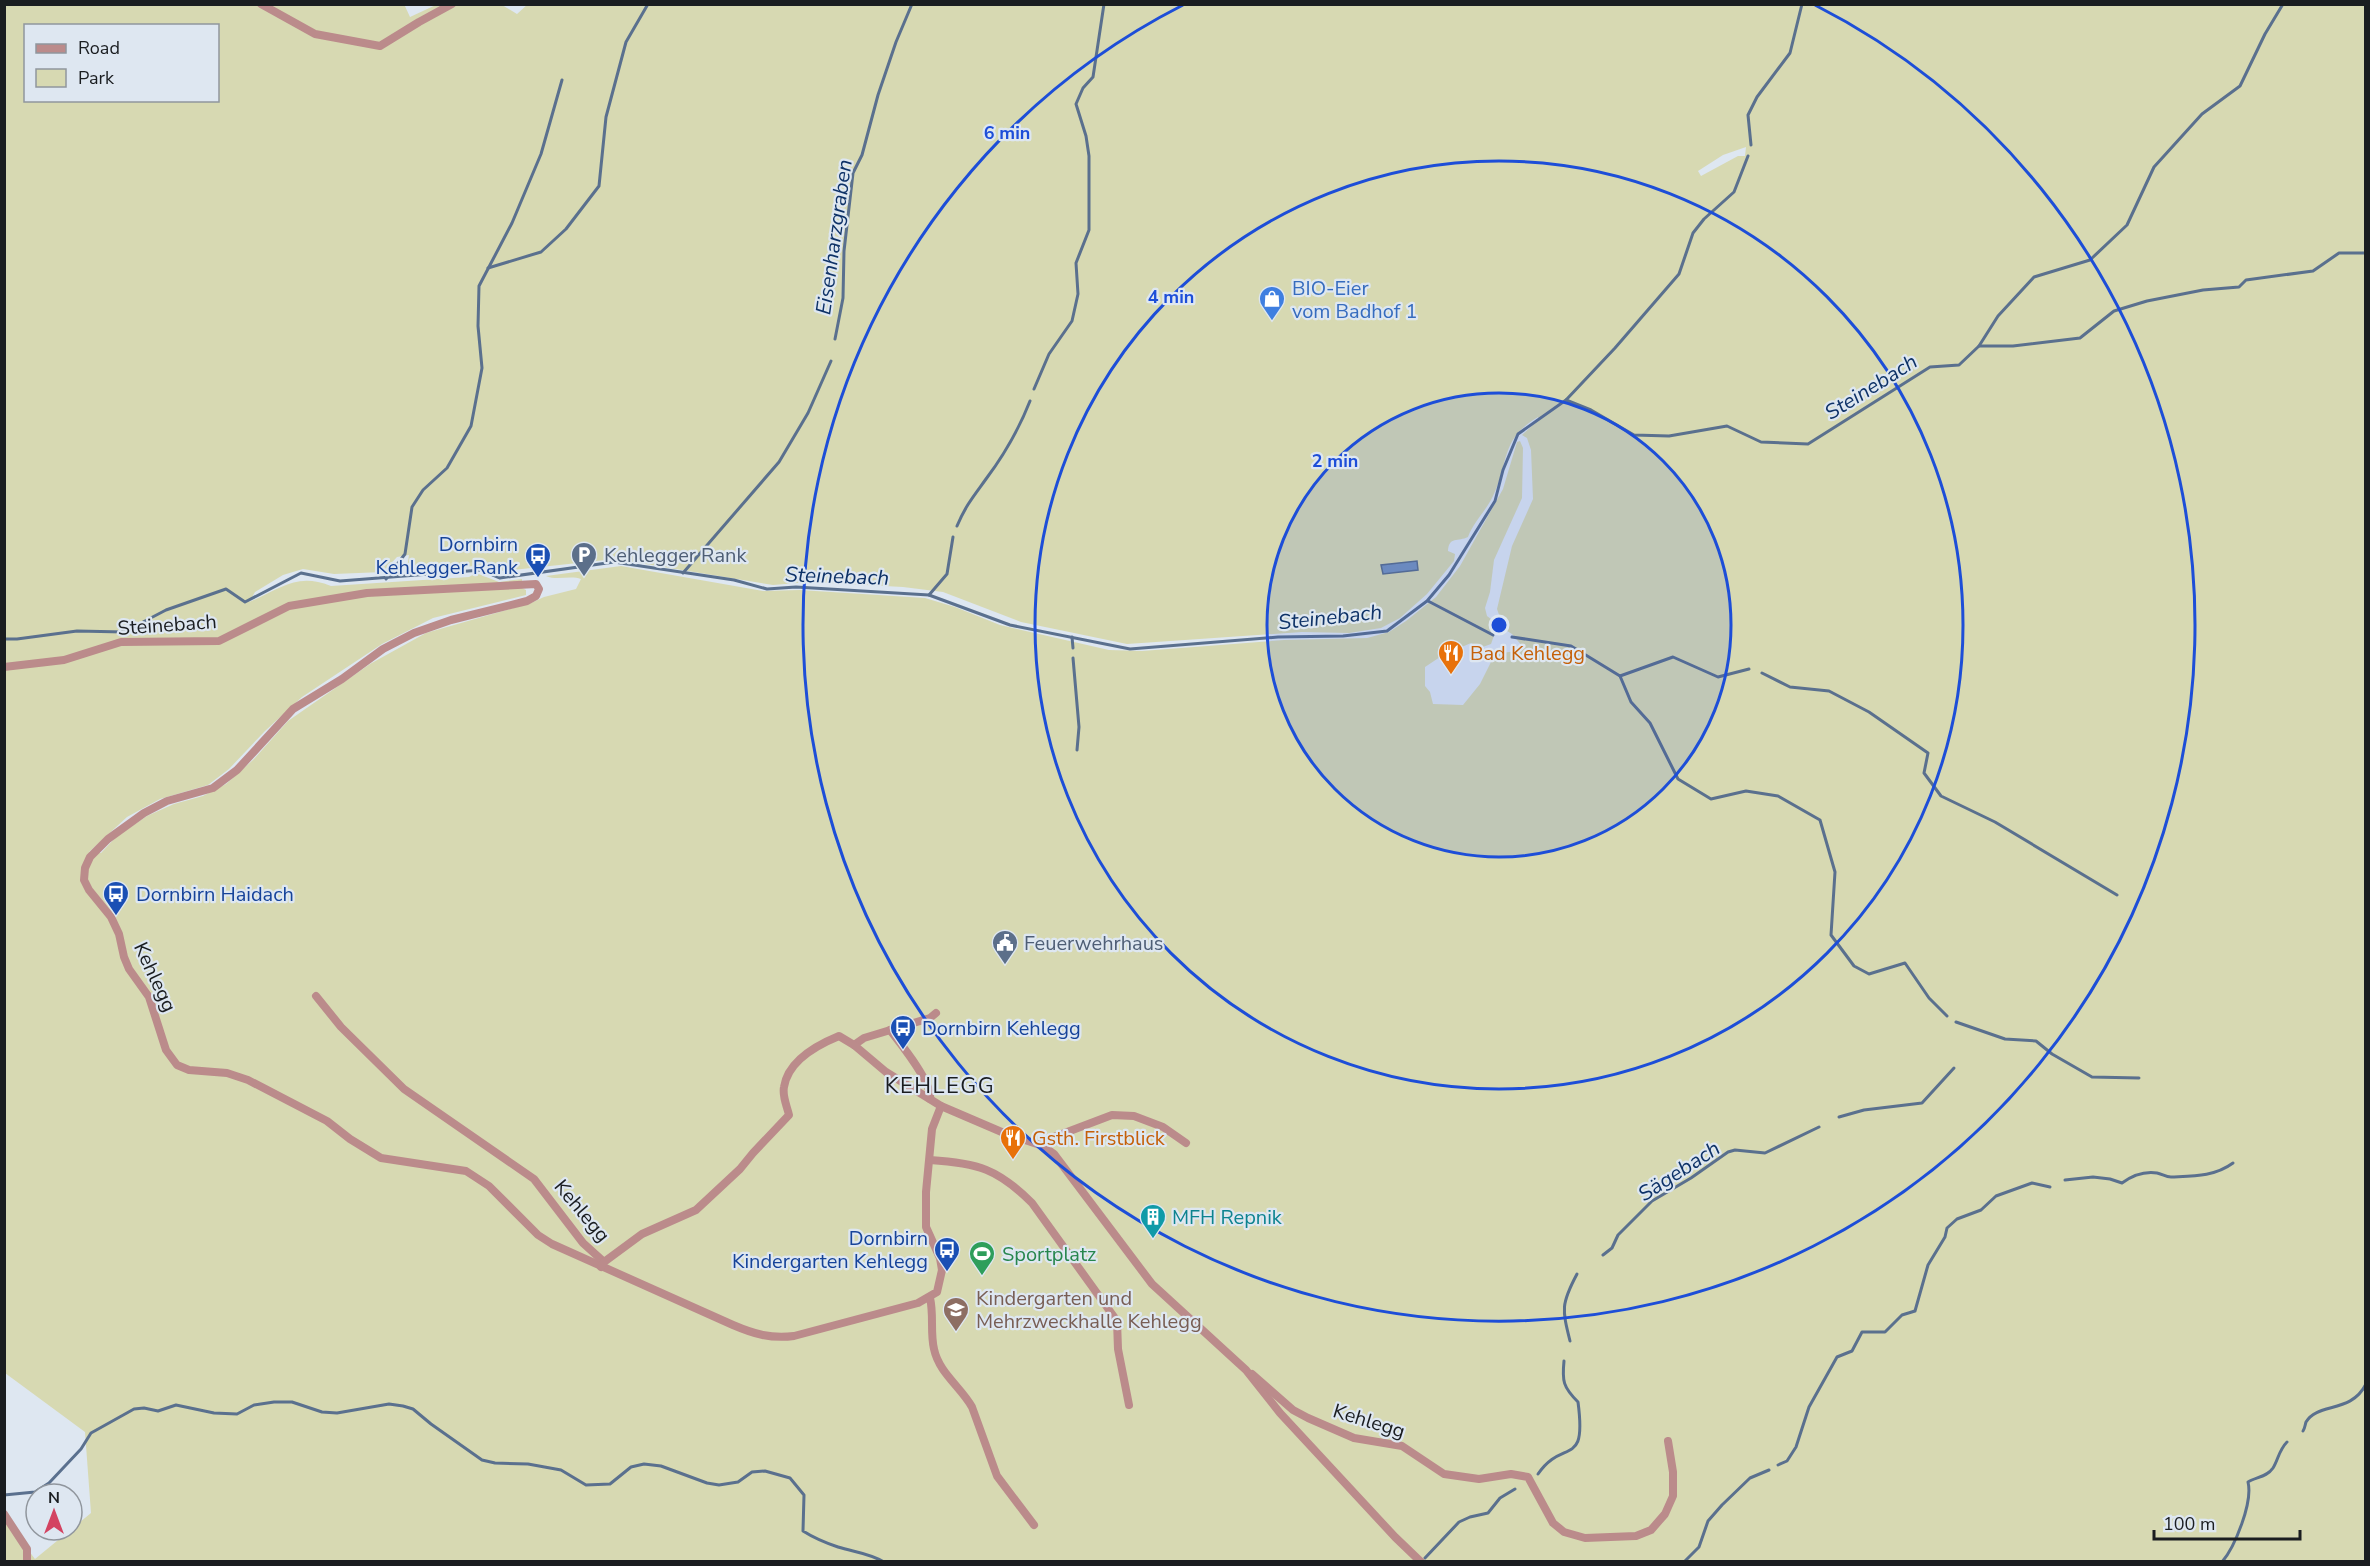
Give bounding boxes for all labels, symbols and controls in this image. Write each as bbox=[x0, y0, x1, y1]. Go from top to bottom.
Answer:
legend bbox=[24, 24, 219, 102]
text: Road bbox=[78, 36, 120, 60]
text: Park bbox=[78, 66, 115, 90]
text: 6 min bbox=[984, 121, 1030, 145]
water label: Eisenharzgraben bbox=[809, 157, 859, 317]
place label: BIO-Eier vom Badhof 1 bbox=[1292, 275, 1418, 325]
shop icon: BIO-Eier vom Badhof 1 bbox=[1257, 284, 1287, 322]
text: 4 min bbox=[1148, 285, 1194, 309]
water label: Steinebach bbox=[1819, 347, 1923, 427]
text: 2 min bbox=[1312, 449, 1358, 473]
place label: Dornbirn Kehlegger Rank bbox=[376, 531, 519, 581]
parking icon: Kehlegger Rank bbox=[569, 540, 599, 578]
bus stop icon: Dornbirn Kehlegger Rank bbox=[523, 541, 553, 579]
place label: Kehlegger Rank bbox=[604, 542, 747, 569]
water label: Steinebach bbox=[784, 560, 890, 592]
water label: Steinebach bbox=[1277, 598, 1383, 636]
street label: Steinebach bbox=[117, 608, 217, 642]
centre of rings bbox=[1489, 615, 1509, 635]
restaurant icon: Bad Kehlegg bbox=[1436, 638, 1466, 676]
place label: Bad Kehlegg bbox=[1470, 640, 1585, 667]
bus stop icon: Dornbirn Haidach bbox=[101, 879, 131, 917]
place label: Dornbirn Haidach bbox=[136, 881, 294, 908]
public building icon: Feuerwehrhaus bbox=[990, 928, 1020, 966]
place label: Feuerwehrhaus bbox=[1024, 930, 1163, 957]
street label: Kehlegg bbox=[127, 938, 183, 1016]
bus stop icon: Dornbirn Kehlegg bbox=[888, 1013, 918, 1051]
place label: Dornbirn Kehlegg bbox=[922, 1015, 1081, 1042]
district label: KEHLEGG bbox=[885, 1071, 995, 1101]
restaurant icon: Gsth. Firstblick bbox=[998, 1123, 1028, 1161]
place label: Gsth. Firstblick bbox=[1032, 1125, 1166, 1152]
water label: Sägebach bbox=[1633, 1134, 1725, 1208]
street label: Kehlegg bbox=[548, 1174, 616, 1248]
building icon: MFH Repnik bbox=[1138, 1202, 1168, 1240]
place label: MFH Repnik bbox=[1172, 1204, 1283, 1231]
place label: Dornbirn Kindergarten Kehlegg bbox=[732, 1225, 928, 1275]
bus stop icon: Dornbirn Kindergarten Kehlegg bbox=[932, 1235, 962, 1273]
sports icon: Sportplatz bbox=[967, 1239, 997, 1277]
place label: Sportplatz bbox=[1002, 1241, 1096, 1268]
place label: Kindergarten und Mehrzweckhalle Kehlegg bbox=[976, 1285, 1202, 1335]
school or university icon: Kindergarten und Mehrzweckhalle Kehlegg bbox=[941, 1295, 971, 1333]
street label: Kehlegg bbox=[1330, 1397, 1408, 1445]
north arrow bbox=[24, 1482, 84, 1542]
text: N bbox=[48, 1487, 60, 1509]
scale bar bbox=[2154, 1503, 2300, 1541]
text: 100 m bbox=[2163, 1512, 2215, 1536]

